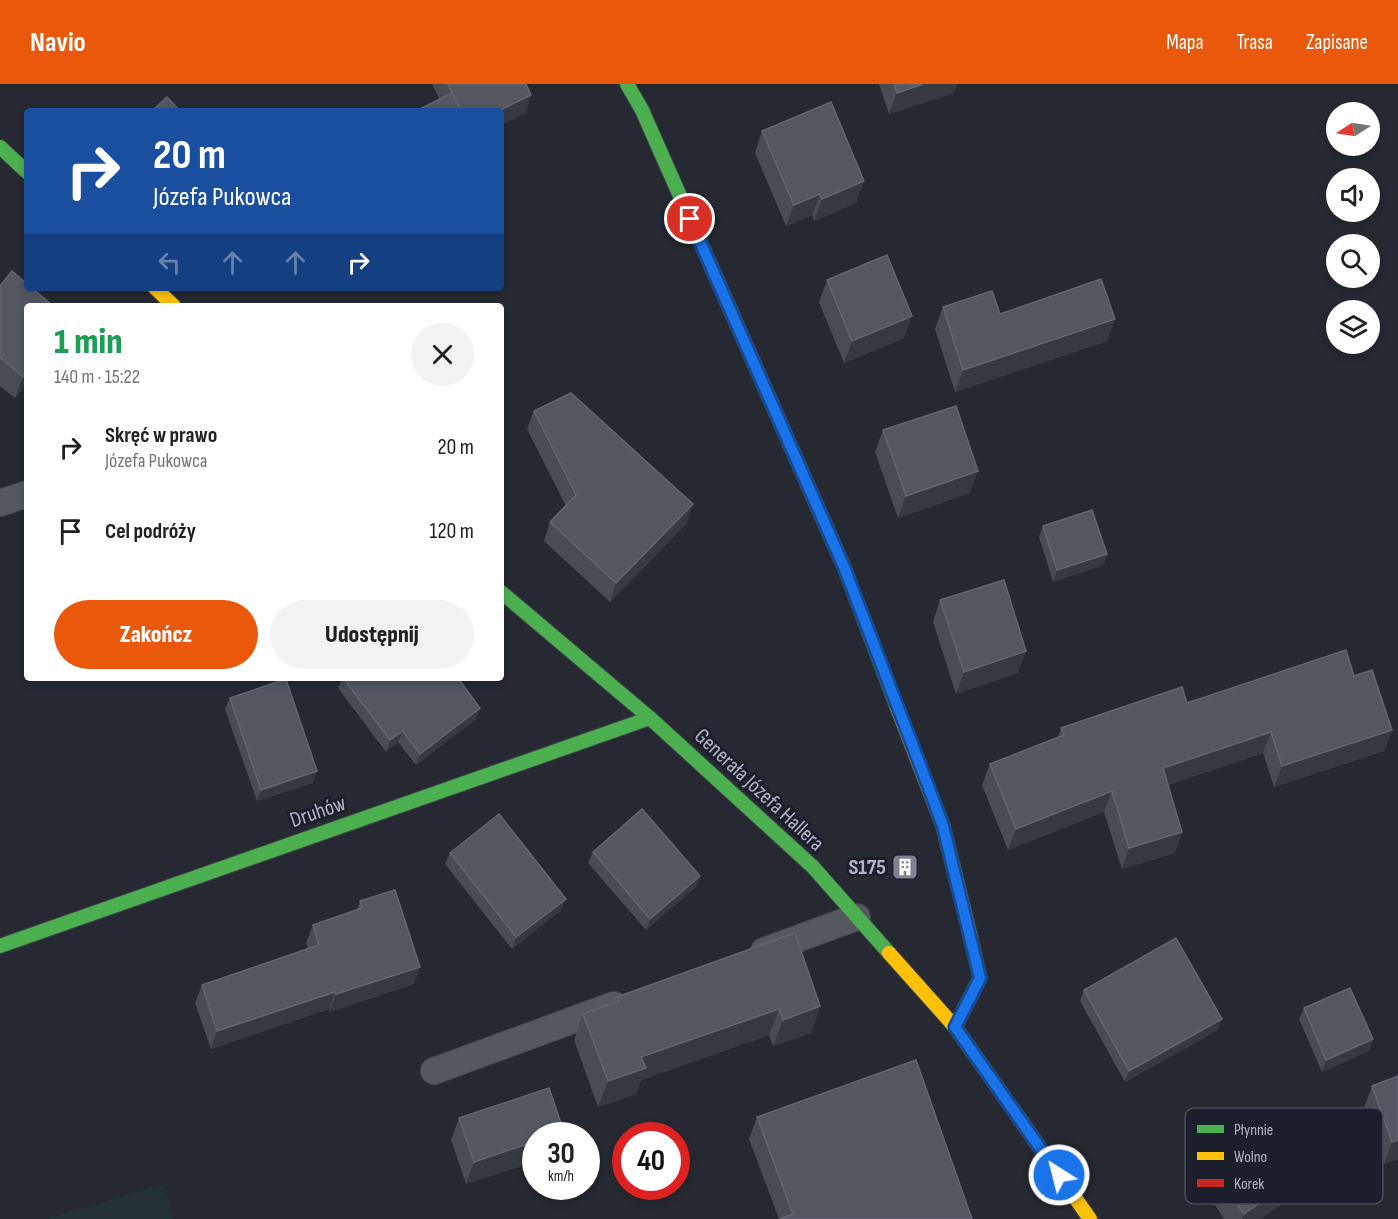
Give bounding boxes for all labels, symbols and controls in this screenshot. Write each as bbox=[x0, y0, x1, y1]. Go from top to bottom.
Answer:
text: Navio bbox=[30, 26, 86, 59]
text: Mapa bbox=[1166, 30, 1204, 55]
text: Trasa bbox=[1237, 30, 1273, 55]
text: Zapisane bbox=[1306, 30, 1368, 55]
north arrow bbox=[1326, 102, 1380, 156]
map controls bbox=[1326, 102, 1380, 354]
text: 20 m bbox=[153, 130, 226, 181]
icon: right bbox=[54, 132, 132, 210]
button: sound bbox=[1326, 168, 1380, 222]
text: Józefa Pukowca bbox=[153, 181, 291, 213]
pin bbox=[664, 193, 715, 244]
icon: arrive bbox=[673, 202, 706, 235]
button: search bbox=[1326, 234, 1380, 288]
icon: left bbox=[153, 246, 186, 279]
icon: ahead bbox=[216, 246, 249, 279]
icon: ahead bbox=[279, 246, 312, 279]
icon: right bbox=[342, 246, 375, 279]
button: layers bbox=[1326, 300, 1380, 354]
text: 1 min bbox=[54, 321, 122, 364]
button: close bbox=[411, 323, 474, 386]
text: 140 m · 15:22 bbox=[54, 365, 140, 389]
text: Skręć w prawo bbox=[105, 422, 217, 449]
icon: right bbox=[54, 431, 87, 464]
text: 20 m bbox=[438, 434, 474, 461]
text: Józefa Pukowca bbox=[105, 449, 208, 473]
icon: arrive bbox=[54, 515, 87, 548]
text: Cel podróży bbox=[105, 518, 196, 545]
text: 120 m bbox=[430, 518, 474, 545]
button: Zakończ bbox=[54, 600, 258, 669]
button: Udostępnij bbox=[270, 600, 474, 669]
street label: Generała Józefa Hallera bbox=[688, 723, 830, 857]
street label: Druhów bbox=[287, 790, 349, 834]
building icon: S175 bbox=[890, 852, 920, 882]
place label: S175 bbox=[848, 854, 886, 881]
legend bbox=[1185, 1108, 1383, 1204]
text: Płynnie bbox=[1234, 1121, 1273, 1140]
speed limit sign: 40 bbox=[612, 1122, 690, 1200]
text: 30 bbox=[547, 1136, 575, 1172]
position arrow bbox=[1027, 1143, 1091, 1207]
text: Wolno bbox=[1234, 1148, 1267, 1167]
text: km/h bbox=[548, 1167, 574, 1186]
text: Korek bbox=[1234, 1175, 1264, 1194]

